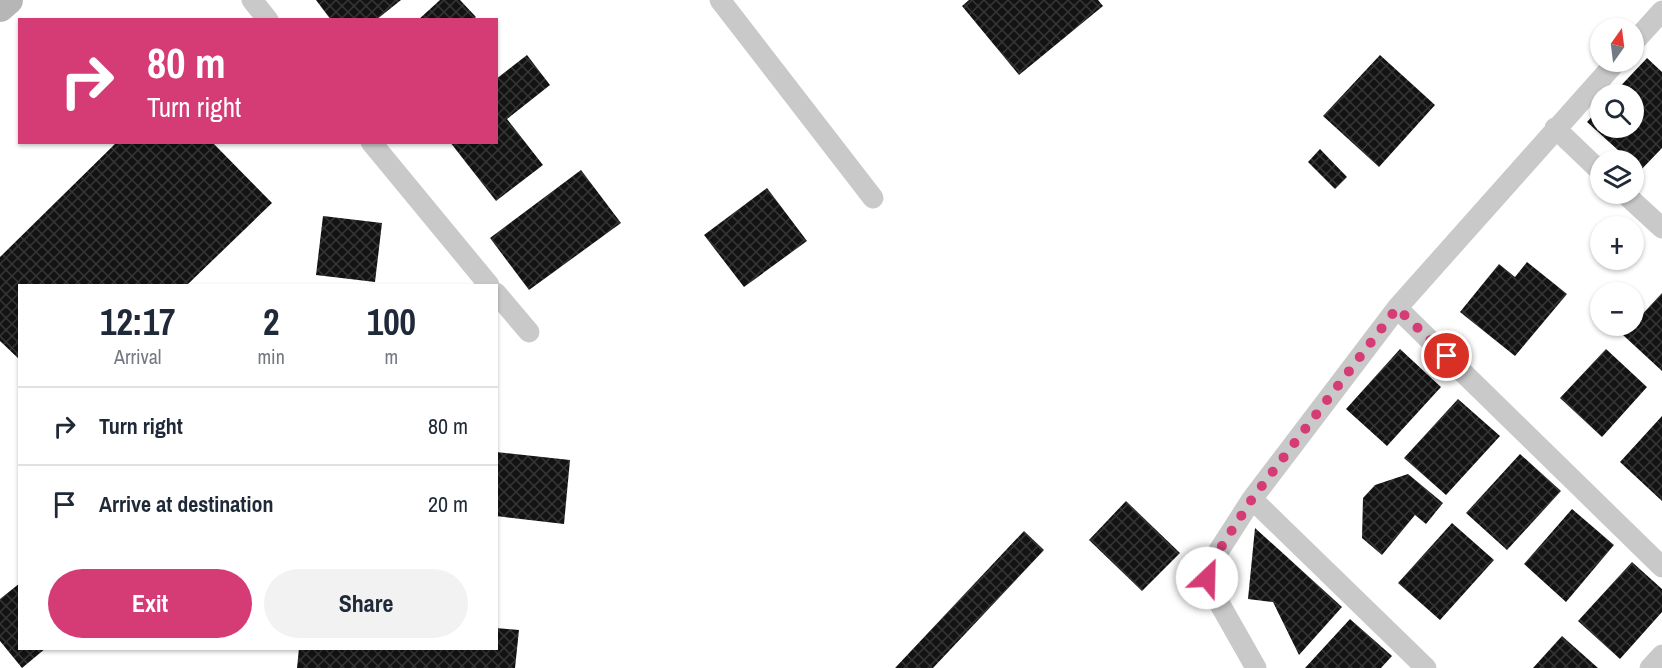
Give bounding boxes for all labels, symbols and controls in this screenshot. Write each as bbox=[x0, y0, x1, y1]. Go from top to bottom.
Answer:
north arrow bbox=[1590, 18, 1644, 72]
map controls bbox=[1590, 18, 1644, 336]
text: 80 m bbox=[147, 35, 226, 91]
icon: right bbox=[48, 42, 126, 120]
button: search bbox=[1590, 84, 1644, 138]
text: Turn right bbox=[147, 89, 241, 125]
button: layers bbox=[1590, 150, 1644, 204]
button: + bbox=[1590, 216, 1644, 270]
button: − bbox=[1590, 282, 1644, 336]
text: 12:17 bbox=[100, 298, 175, 346]
text: 2 bbox=[263, 298, 279, 346]
text: 100 bbox=[367, 298, 416, 346]
pin bbox=[1421, 330, 1472, 381]
icon: arrive bbox=[1430, 339, 1463, 372]
text: Arrival bbox=[114, 343, 161, 370]
text: min bbox=[257, 343, 285, 370]
text: m bbox=[385, 343, 398, 370]
icon: right bbox=[48, 410, 81, 443]
text: Turn right bbox=[99, 411, 183, 441]
text: 80 m bbox=[428, 411, 468, 441]
icon: arrive bbox=[48, 488, 81, 521]
text: Arrive at destination bbox=[99, 489, 273, 519]
text: 20 m bbox=[428, 489, 468, 519]
position arrow bbox=[1175, 546, 1239, 610]
button: Exit bbox=[48, 569, 252, 638]
button: Share bbox=[264, 569, 468, 638]

